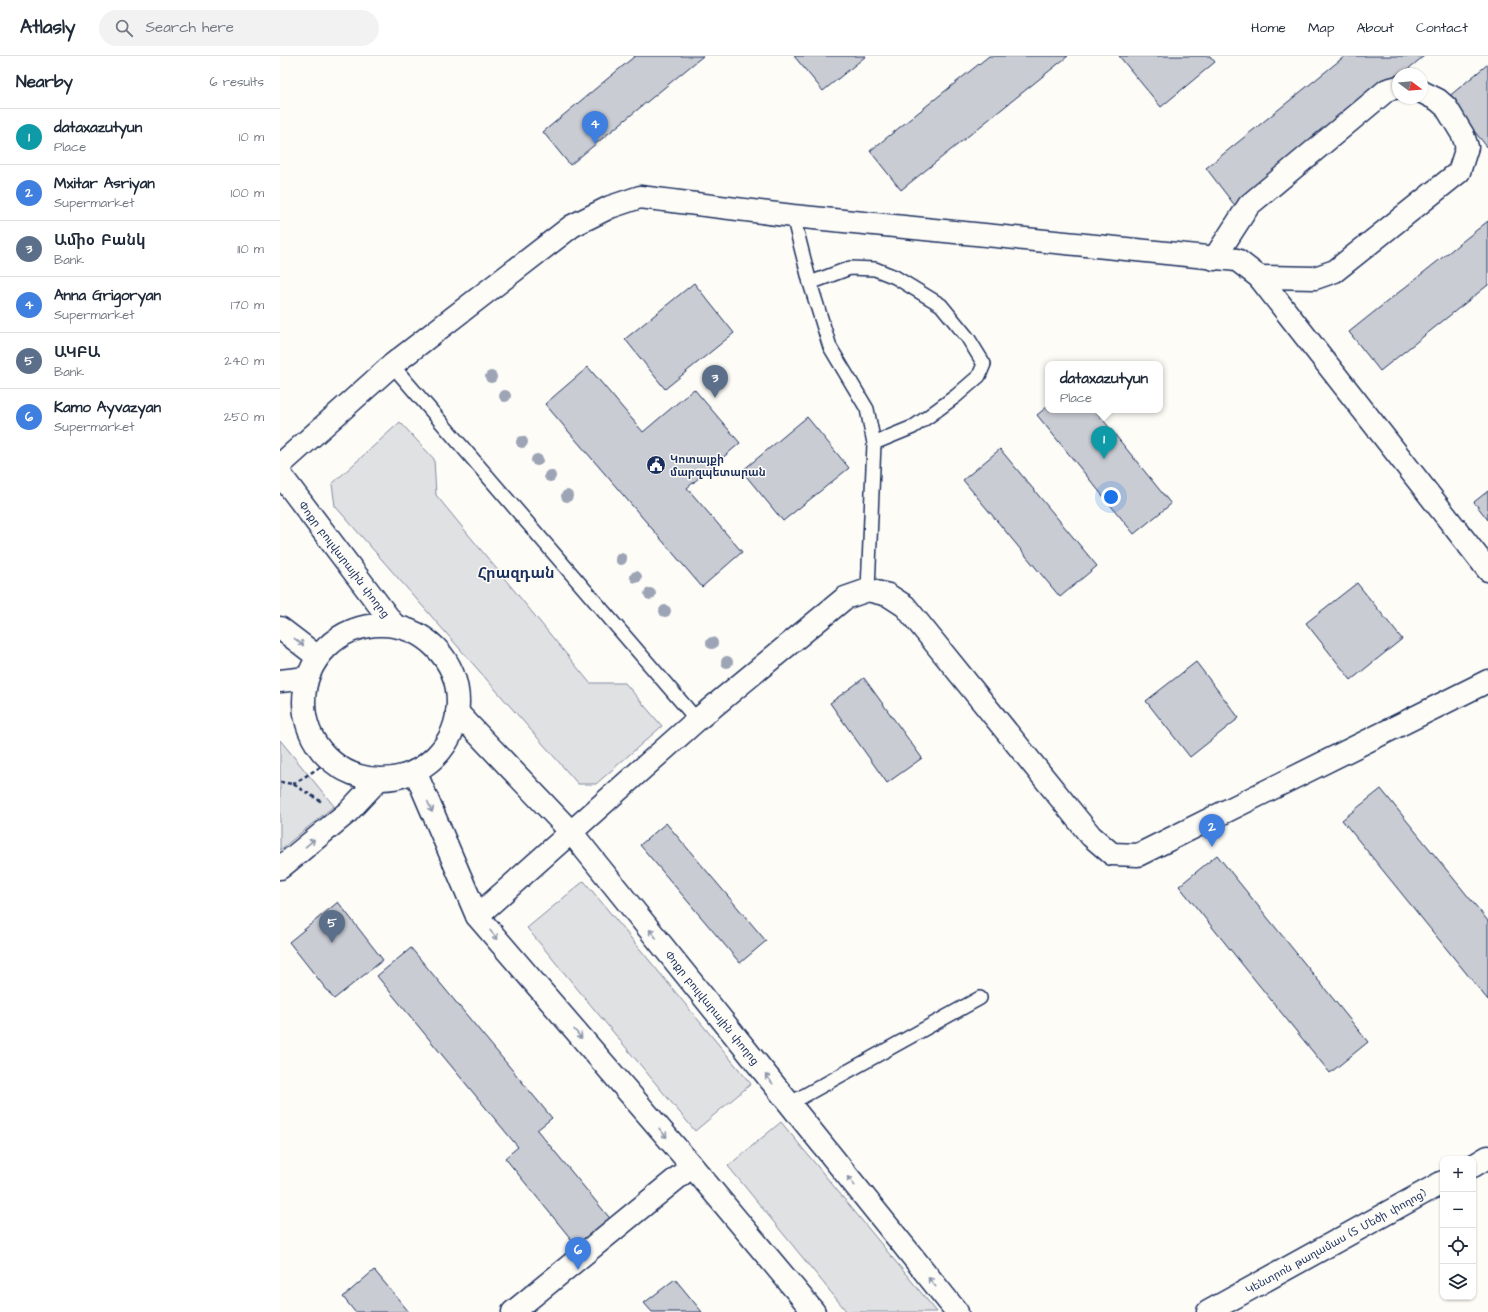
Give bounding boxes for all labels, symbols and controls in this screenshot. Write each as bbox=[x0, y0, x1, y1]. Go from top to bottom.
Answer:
search box bbox=[99, 10, 379, 46]
text: Atlasly bbox=[20, 14, 75, 41]
icon: search bbox=[113, 17, 135, 39]
text: Search here bbox=[145, 17, 234, 38]
text: Home bbox=[1251, 18, 1286, 38]
text: Map bbox=[1308, 18, 1334, 38]
text: About bbox=[1356, 18, 1394, 38]
text: Contact bbox=[1416, 18, 1468, 38]
north arrow bbox=[1392, 68, 1428, 104]
text: Nearby bbox=[16, 70, 73, 94]
text: 6 results bbox=[209, 73, 264, 91]
pin: 4 bbox=[582, 111, 608, 144]
text: dataxazutyun bbox=[54, 117, 142, 138]
text: 1 bbox=[28, 128, 30, 146]
text: 10 m bbox=[239, 128, 264, 146]
text: Place bbox=[54, 138, 86, 156]
text: Mxitar Asriyan bbox=[54, 173, 155, 194]
text: 2 bbox=[25, 184, 33, 202]
text: 100 m bbox=[231, 184, 264, 202]
text: Supermarket bbox=[54, 194, 135, 212]
text: Ամիօ Բանկ bbox=[54, 230, 146, 251]
text: 3 bbox=[26, 240, 32, 258]
text: 110 m bbox=[237, 240, 264, 258]
text: Bank bbox=[54, 251, 84, 269]
text: Anna Grigoryan bbox=[54, 285, 161, 306]
text: 4 bbox=[25, 296, 33, 314]
text: 170 m bbox=[231, 296, 264, 314]
text: Supermarket bbox=[54, 306, 135, 324]
text: ԱԿԲԱ bbox=[54, 342, 100, 363]
text: 5 bbox=[24, 352, 34, 370]
text: 240 m bbox=[224, 352, 264, 370]
popup bbox=[1045, 361, 1163, 413]
text: Bank bbox=[54, 363, 84, 381]
pin: 3 bbox=[702, 365, 728, 398]
text: dataxazutyun bbox=[1060, 368, 1148, 389]
text: Place bbox=[1060, 389, 1092, 407]
text: Kamo Ayvazyan bbox=[54, 397, 161, 418]
text: 6 bbox=[25, 408, 33, 426]
text: 250 m bbox=[224, 408, 264, 426]
text: Supermarket bbox=[54, 418, 135, 436]
pin: 1 bbox=[1091, 426, 1117, 459]
place label: Կոտայքի մարզպետարան bbox=[670, 452, 766, 480]
public building icon: Կոտայքի մարզպետարան bbox=[645, 454, 667, 476]
your location bbox=[1101, 487, 1121, 507]
street label: Փոքր բուլվարային փողոց bbox=[295, 498, 393, 621]
district label: Հրազդան bbox=[477, 563, 555, 584]
one-way arrow bbox=[293, 638, 304, 646]
one-way arrow bbox=[427, 801, 434, 813]
pin: 2 bbox=[1199, 814, 1225, 847]
one-way arrow bbox=[305, 838, 315, 847]
pin: 5 bbox=[319, 910, 345, 943]
one-way arrow bbox=[648, 929, 657, 940]
one-way arrow bbox=[489, 930, 498, 941]
street label: Փոքր բուլվարային փողոց bbox=[661, 948, 762, 1068]
one-way arrow bbox=[574, 1029, 583, 1039]
one-way arrow bbox=[765, 1074, 773, 1085]
one-way arrow bbox=[659, 1127, 668, 1138]
map controls bbox=[1440, 1156, 1476, 1300]
button: + bbox=[1440, 1156, 1476, 1192]
one-way arrow bbox=[846, 1175, 855, 1186]
street label: Կենտրոն թաղամաս (Տ Մեծի փողոց) bbox=[1243, 1186, 1429, 1298]
button: − bbox=[1440, 1192, 1476, 1228]
button: locate bbox=[1440, 1228, 1476, 1264]
pin: 6 bbox=[565, 1237, 591, 1270]
button: layers bbox=[1440, 1264, 1476, 1300]
one-way arrow bbox=[928, 1276, 937, 1287]

